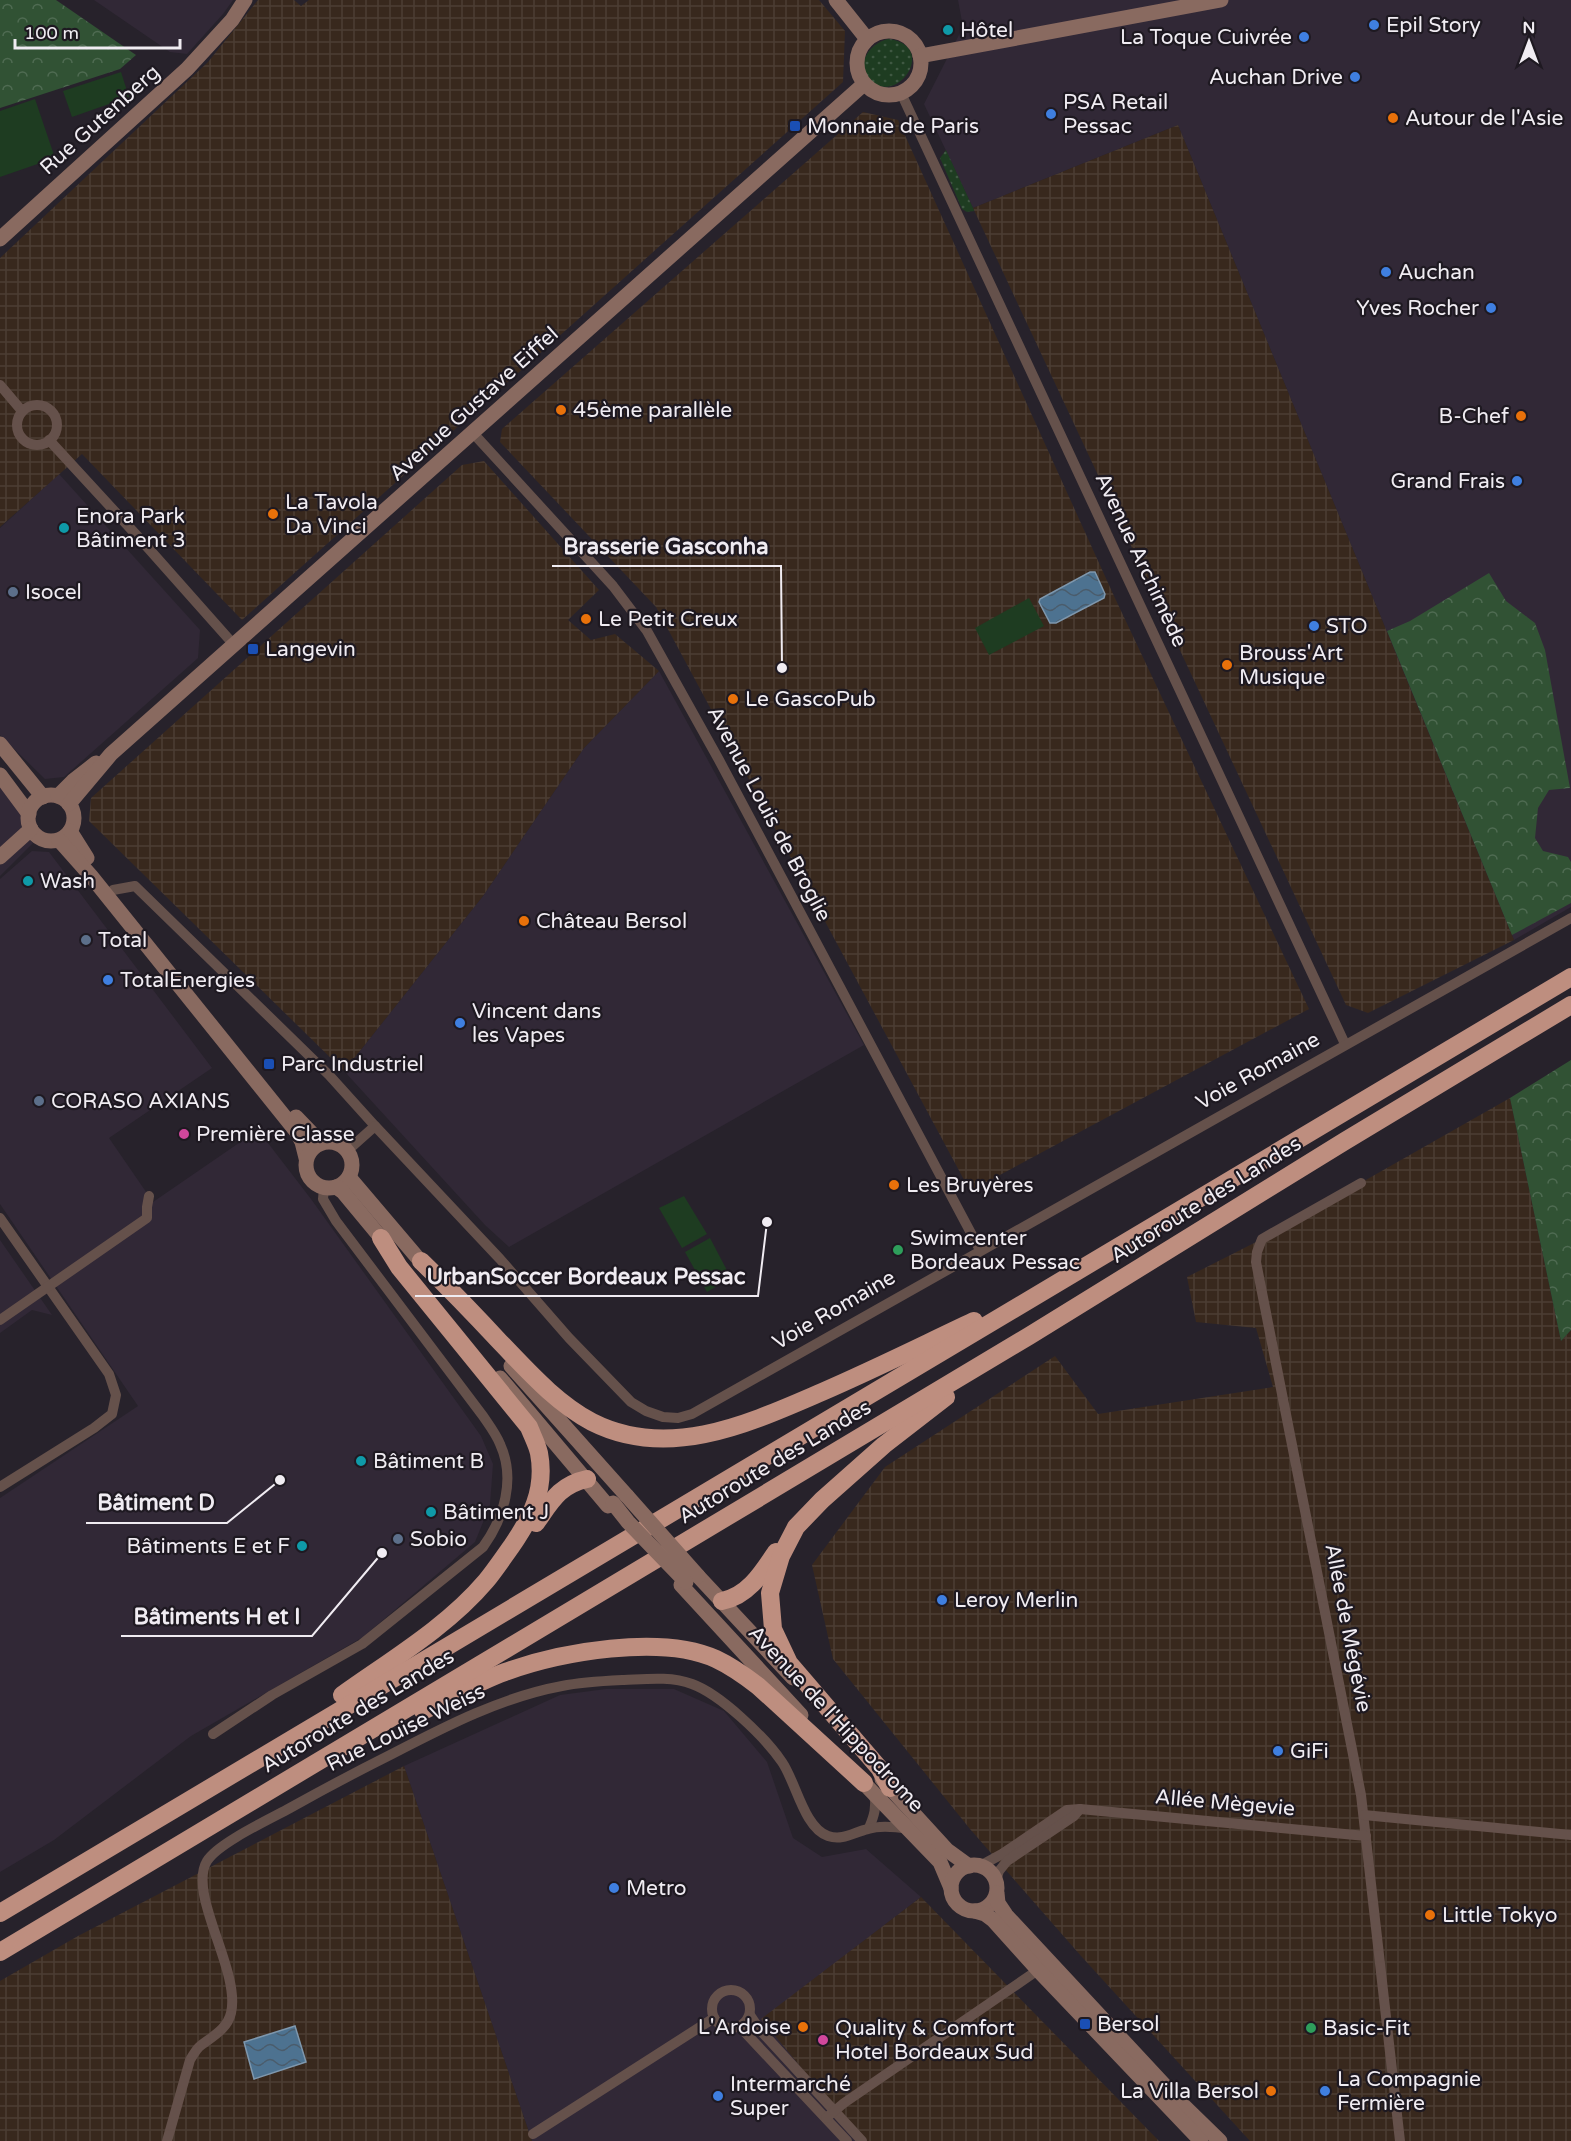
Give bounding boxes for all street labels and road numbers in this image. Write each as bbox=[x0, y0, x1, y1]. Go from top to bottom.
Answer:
street label: Rue Gutenberg bbox=[35, 60, 165, 180]
street label: Avenue Gustave Eiffel bbox=[384, 322, 564, 486]
street label: Avenue Archimède bbox=[1090, 469, 1192, 651]
street label: Avenue Louis de Broglie bbox=[702, 702, 836, 926]
street label: Voie Romaine bbox=[1192, 1027, 1324, 1115]
street label: Autoroute des Landes bbox=[1106, 1131, 1306, 1269]
street label: Voie Romaine bbox=[768, 1265, 900, 1355]
street label: Autoroute des Landes bbox=[674, 1395, 876, 1529]
street label: Allée de Mégévie bbox=[1319, 1542, 1377, 1714]
street label: Avenue de l'Hippodrome bbox=[743, 1620, 929, 1818]
street label: Autoroute des Landes bbox=[257, 1644, 459, 1778]
street label: Rue Louise Weiss bbox=[323, 1679, 489, 1777]
street label: Allée Mègevie bbox=[1154, 1784, 1296, 1822]

